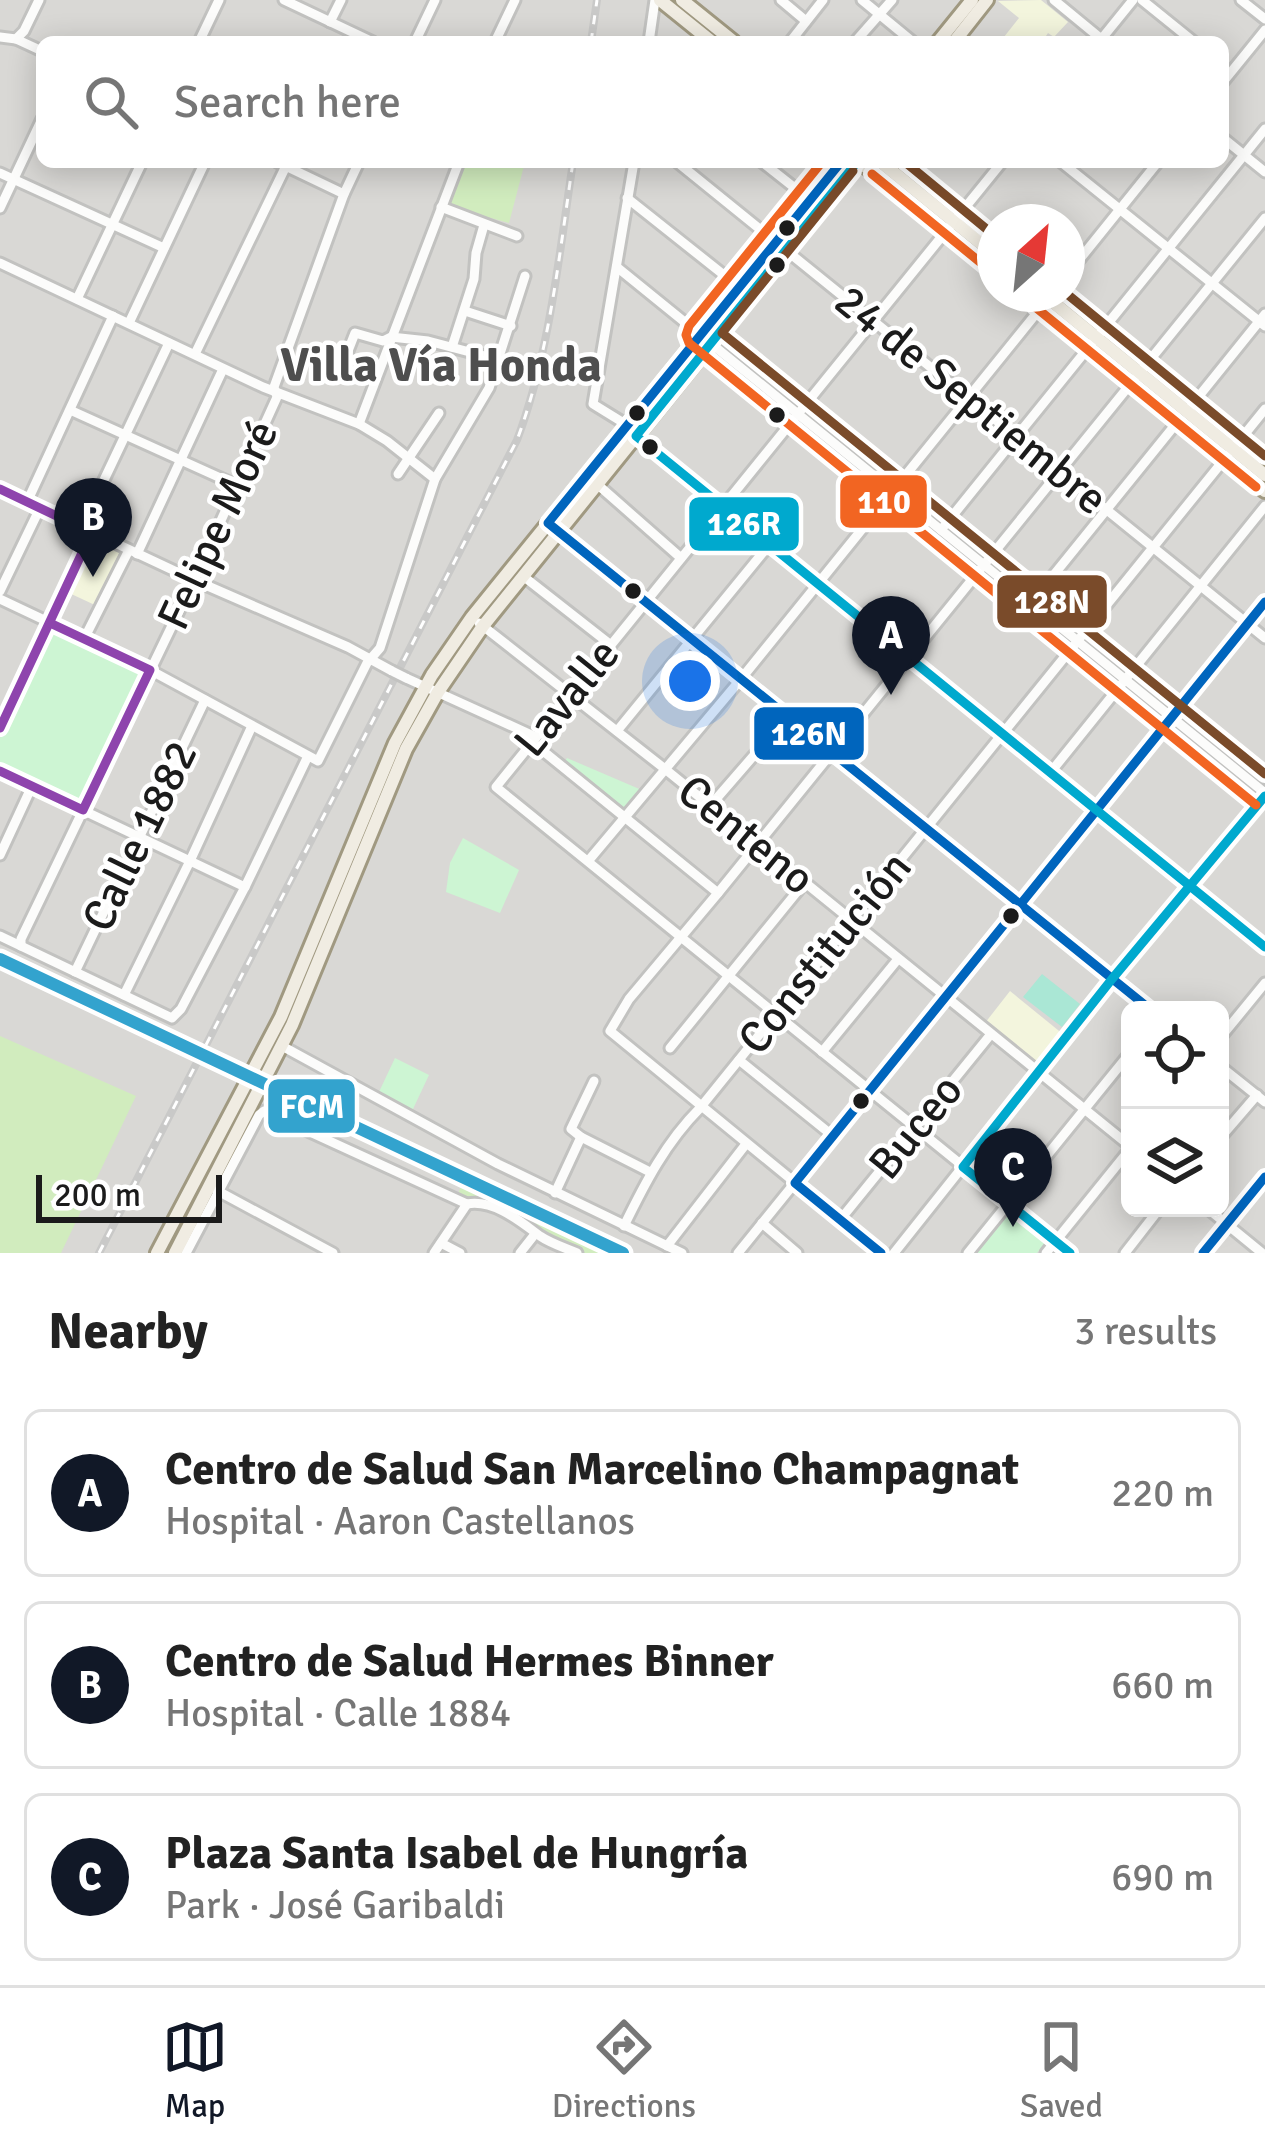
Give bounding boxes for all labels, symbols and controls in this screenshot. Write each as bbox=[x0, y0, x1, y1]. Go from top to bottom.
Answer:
search box bbox=[36, 36, 1229, 168]
icon: search bbox=[78, 69, 144, 135]
text: Search here bbox=[174, 75, 401, 130]
north arrow bbox=[977, 204, 1085, 312]
unlabelled marker bbox=[776, 217, 798, 239]
unlabelled marker bbox=[766, 254, 788, 276]
street label: 24 de Septiembre bbox=[824, 273, 1118, 527]
district label: Villa Vía Honda bbox=[280, 336, 602, 395]
unlabelled marker bbox=[626, 402, 648, 424]
unlabelled marker bbox=[766, 404, 788, 426]
street label: Felipe Moré bbox=[146, 412, 290, 638]
unlabelled marker bbox=[639, 436, 661, 458]
line badge: 110 bbox=[838, 473, 929, 530]
pin: B bbox=[54, 478, 132, 577]
text: 110 bbox=[857, 482, 911, 523]
line badge: 126R bbox=[687, 495, 801, 553]
text: 126R bbox=[707, 504, 781, 545]
line badge: 128N bbox=[995, 573, 1109, 630]
unlabelled marker bbox=[622, 580, 644, 602]
text: 128N bbox=[1014, 582, 1090, 623]
pin: A bbox=[852, 596, 930, 695]
street label: Lavalle bbox=[503, 628, 631, 768]
your location bbox=[660, 651, 720, 711]
line badge: 126N bbox=[752, 705, 866, 762]
text: 126N bbox=[771, 714, 847, 755]
street label: Calle 1882 bbox=[70, 732, 210, 940]
street label: Centeno bbox=[667, 763, 825, 907]
street label: Constitución bbox=[727, 841, 923, 1065]
unlabelled marker bbox=[1000, 905, 1022, 927]
map controls bbox=[1121, 1001, 1229, 1217]
button: locate bbox=[1121, 1001, 1229, 1109]
street label: Buceo bbox=[857, 1064, 975, 1190]
line badge: FCM bbox=[266, 1077, 357, 1135]
text: FCM bbox=[280, 1087, 344, 1128]
unlabelled marker bbox=[850, 1090, 872, 1112]
button: layers bbox=[1121, 1109, 1229, 1217]
pin: C bbox=[974, 1128, 1052, 1227]
scale bar bbox=[36, 1169, 222, 1222]
text: 200 m bbox=[54, 1175, 141, 1216]
text: Nearby bbox=[48, 1300, 208, 1363]
text: 3 results bbox=[1074, 1307, 1217, 1355]
text: Centro de Salud San Marcelino Champagnat bbox=[165, 1442, 1019, 1497]
text: A bbox=[78, 1469, 102, 1517]
text: 220 m bbox=[1111, 1469, 1214, 1517]
text: Hospital · Aaron Castellanos bbox=[165, 1497, 635, 1545]
text: Centro de Salud Hermes Binner bbox=[165, 1634, 774, 1689]
text: B bbox=[78, 1661, 102, 1709]
text: 660 m bbox=[1111, 1661, 1214, 1709]
text: Hospital · Calle 1884 bbox=[165, 1689, 511, 1737]
text: Plaza Santa Isabel de Hungría bbox=[165, 1826, 748, 1881]
text: C bbox=[78, 1853, 102, 1901]
text: 690 m bbox=[1111, 1853, 1214, 1901]
text: Park · José Garibaldi bbox=[165, 1881, 505, 1929]
tab: Map bbox=[162, 2014, 228, 2127]
tab: Directions bbox=[552, 2014, 696, 2127]
tab: Saved bbox=[1020, 2014, 1103, 2127]

